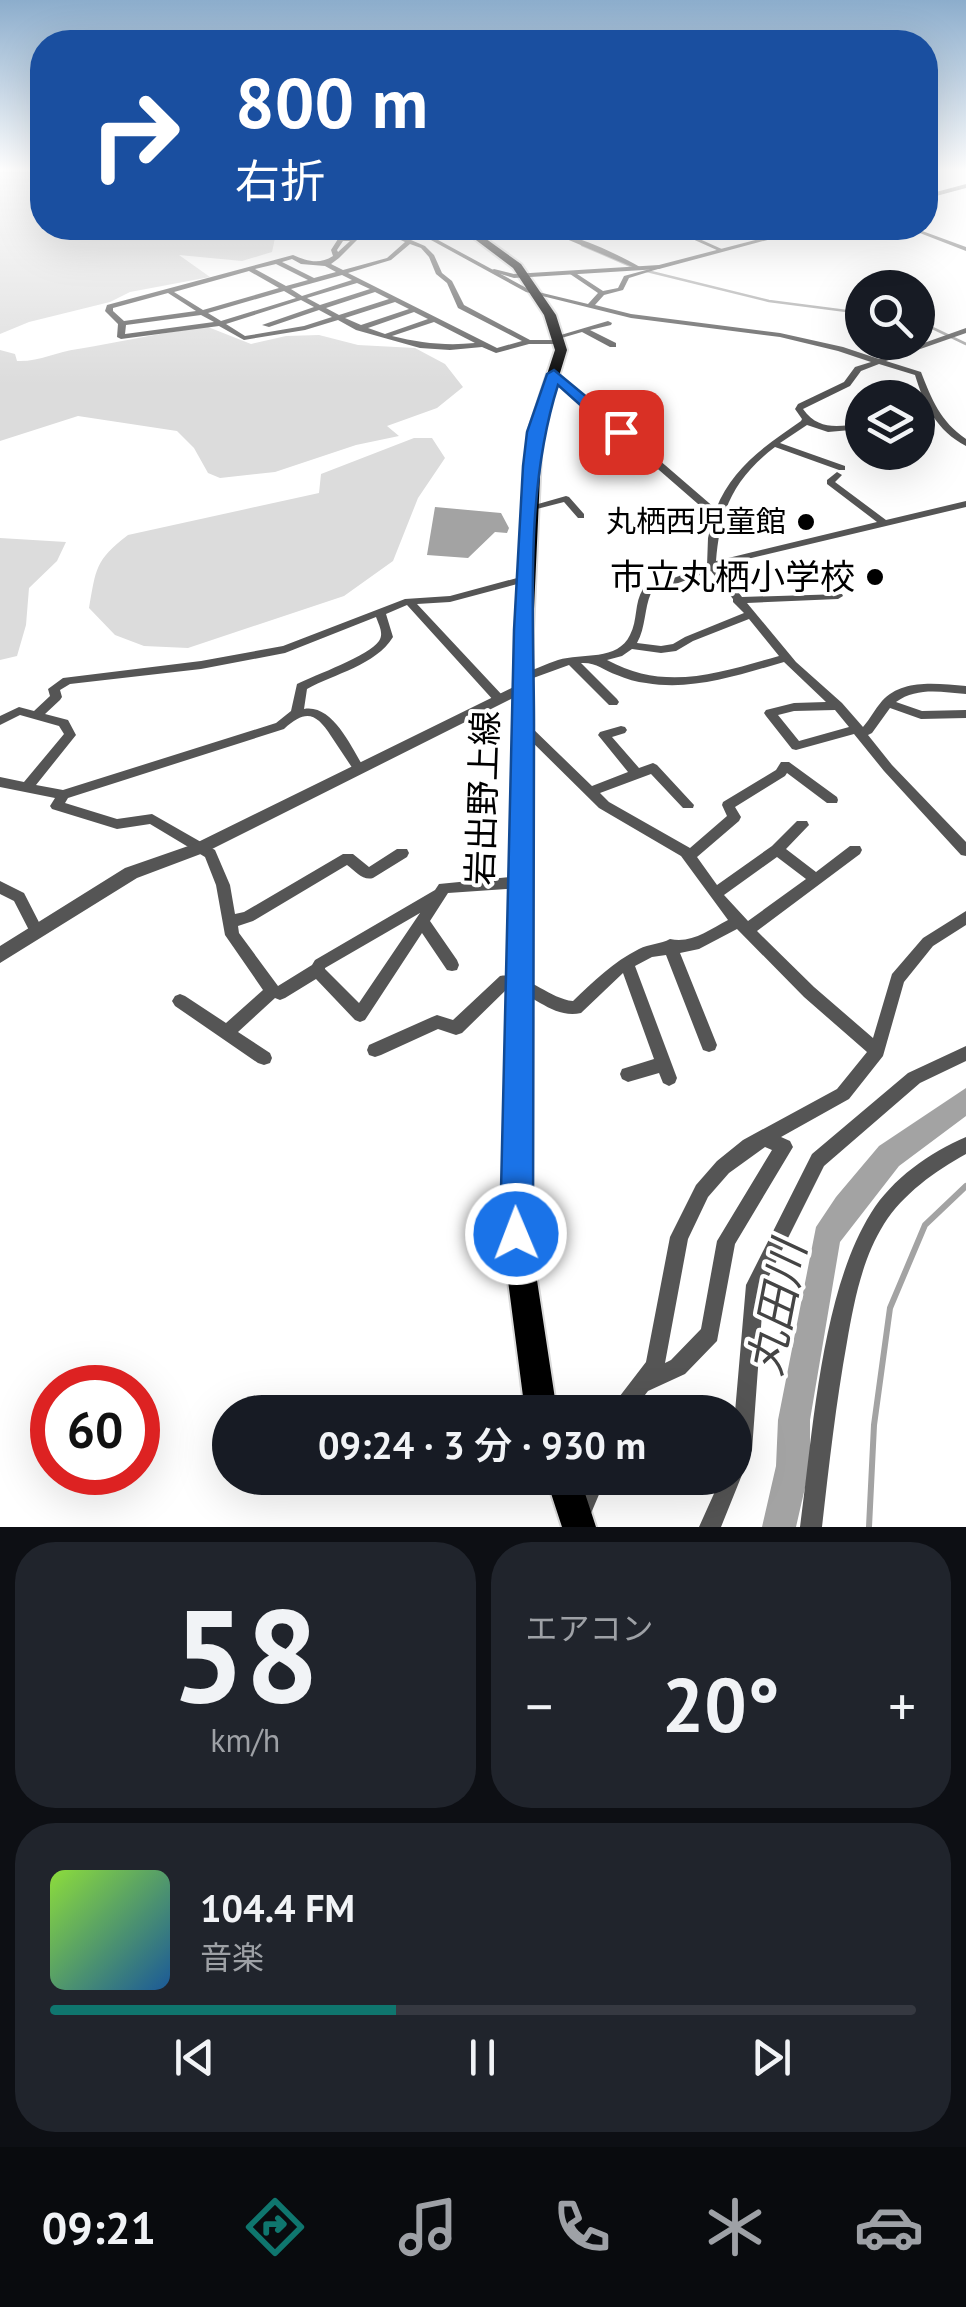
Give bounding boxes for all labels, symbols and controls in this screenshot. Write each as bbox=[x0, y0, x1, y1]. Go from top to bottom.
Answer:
text: 800 m bbox=[235, 57, 428, 147]
icon: right bbox=[70, 70, 200, 200]
text: 右折 bbox=[235, 151, 325, 209]
map controls bbox=[845, 270, 935, 470]
button: search bbox=[845, 270, 935, 360]
button: layers bbox=[845, 380, 935, 470]
pin bbox=[579, 390, 664, 475]
icon: arrive bbox=[594, 405, 649, 460]
place label: 丸栖西児童館 bbox=[606, 501, 786, 540]
marker: 丸栖西児童館 bbox=[795, 511, 817, 533]
place label: 市立丸栖小学校 bbox=[610, 553, 855, 599]
marker: 市立丸栖小学校 bbox=[864, 566, 886, 588]
street label: 岩出野上線 bbox=[456, 710, 508, 886]
position arrow bbox=[464, 1182, 568, 1286]
water label: 丸田川 bbox=[735, 1232, 818, 1380]
speed limit sign: 60 bbox=[30, 1365, 160, 1495]
text: 09:24 · 3 分 · 930 m bbox=[318, 1420, 646, 1469]
text: 58 bbox=[172, 1570, 319, 1738]
text: エアコン bbox=[526, 1607, 654, 1649]
text: 20° bbox=[662, 1656, 780, 1753]
text: − bbox=[526, 1670, 553, 1741]
text: + bbox=[888, 1670, 916, 1741]
text: km/h bbox=[210, 1719, 280, 1761]
text: 104.4 FM bbox=[200, 1883, 355, 1932]
text: 音楽 bbox=[200, 1936, 264, 1978]
icon: previous bbox=[167, 2030, 222, 2085]
icon: pause bbox=[455, 2030, 510, 2085]
icon: next bbox=[744, 2030, 799, 2085]
icon: directions bbox=[240, 2192, 310, 2262]
icon: music bbox=[393, 2192, 463, 2262]
icon: phone bbox=[547, 2192, 617, 2262]
icon: climate bbox=[700, 2192, 770, 2262]
icon: car bbox=[854, 2192, 924, 2262]
text: 09:21 bbox=[42, 2198, 156, 2256]

